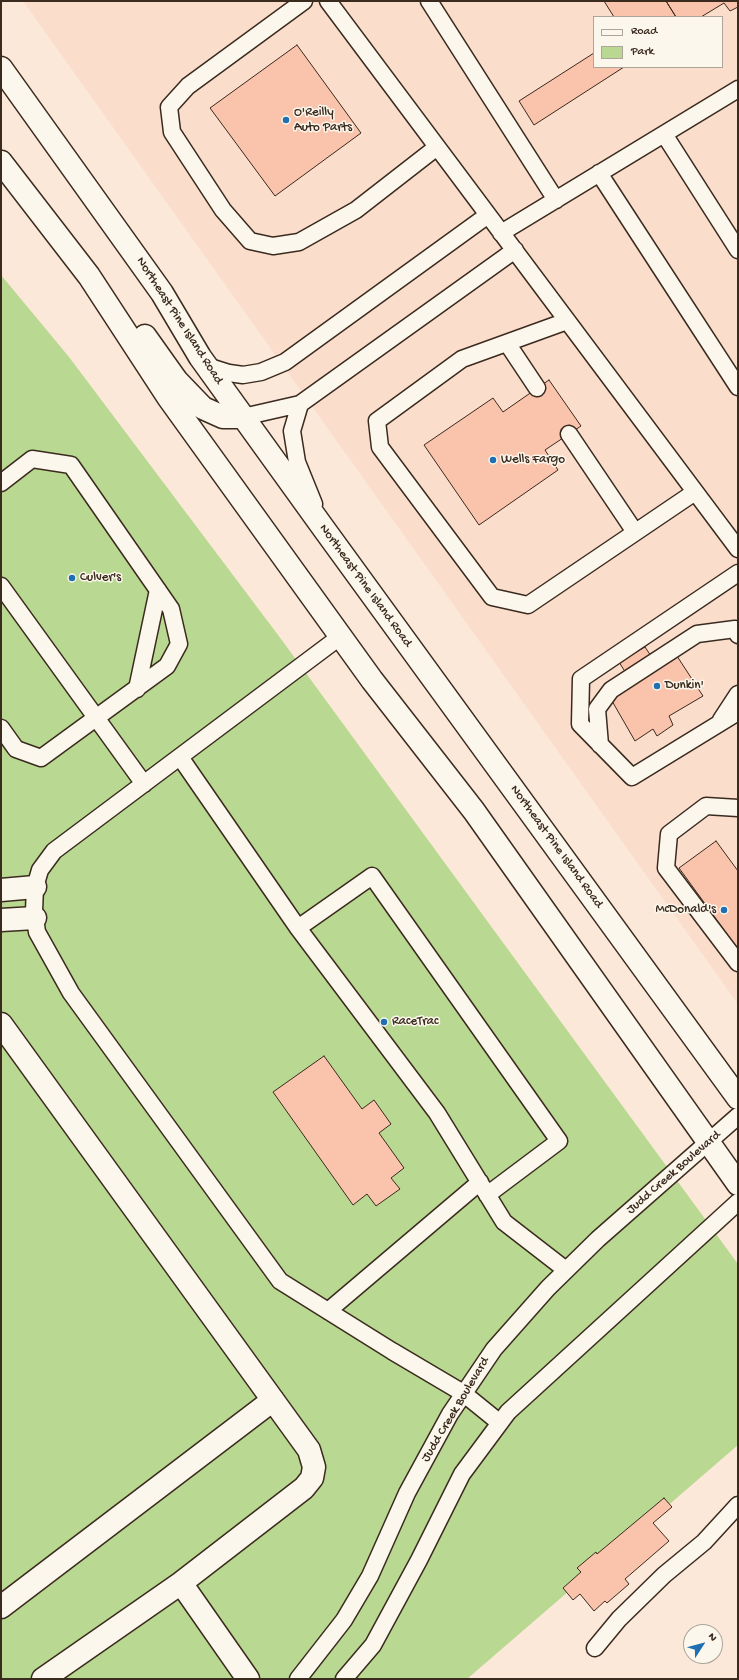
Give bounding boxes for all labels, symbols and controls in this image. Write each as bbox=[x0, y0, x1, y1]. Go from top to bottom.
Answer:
legend bbox=[593, 16, 723, 68]
text: Road bbox=[631, 25, 657, 39]
text: Park bbox=[631, 45, 654, 59]
place label: O'Reilly Auto Parts bbox=[294, 105, 352, 136]
marker: O'Reilly Auto Parts bbox=[281, 115, 291, 125]
street label: Northeast Pine Island Road bbox=[132, 255, 226, 387]
place label: Wells Fargo bbox=[501, 452, 565, 468]
marker: Wells Fargo bbox=[488, 455, 498, 465]
street label: Northeast Pine Island Road bbox=[315, 521, 415, 651]
place label: Culver's bbox=[80, 570, 121, 586]
marker: Culver's bbox=[67, 573, 77, 583]
place label: Dunkin' bbox=[665, 678, 704, 694]
marker: Dunkin' bbox=[652, 681, 662, 691]
street label: Northeast Pine Island Road bbox=[506, 782, 606, 912]
place label: McDonald's bbox=[655, 902, 716, 918]
marker: McDonald's bbox=[719, 905, 729, 915]
place label: RaceTrac bbox=[392, 1014, 438, 1030]
marker: RaceTrac bbox=[379, 1017, 389, 1027]
street label: Judd Creek Boulevard bbox=[624, 1128, 724, 1218]
street label: Judd Creek Boulevard bbox=[419, 1355, 493, 1465]
north arrow bbox=[683, 1624, 723, 1664]
text: N bbox=[705, 1631, 719, 1644]

